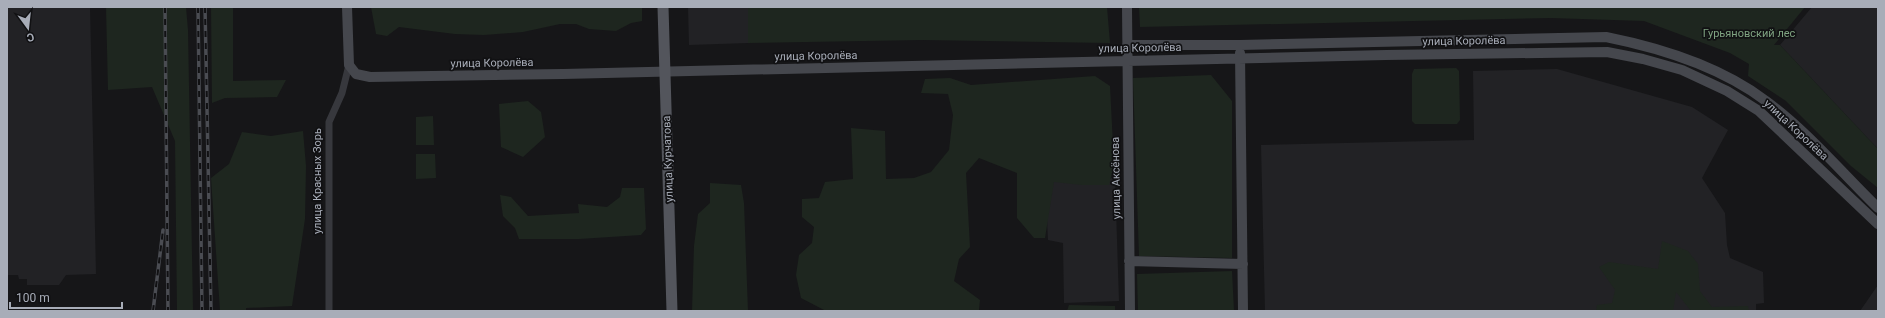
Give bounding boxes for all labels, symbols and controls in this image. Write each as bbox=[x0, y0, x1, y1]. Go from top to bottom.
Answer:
north arrow bbox=[8, 8, 48, 48]
park label: Гурьяновский лес bbox=[1703, 27, 1796, 40]
text: С bbox=[25, 30, 36, 44]
street label: улица Королёва bbox=[1422, 34, 1506, 48]
street label: улица Королёва bbox=[1098, 41, 1182, 55]
street label: улица Королёва bbox=[774, 49, 858, 63]
street label: улица Королёва bbox=[450, 56, 534, 70]
street label: улица Королёва bbox=[1761, 97, 1831, 163]
street label: улица Курчатова bbox=[660, 115, 676, 203]
street label: улица Красных Зорь bbox=[311, 128, 324, 234]
street label: улица Аксёнова bbox=[1109, 137, 1123, 219]
scale bar bbox=[10, 284, 122, 310]
text: 100 m bbox=[16, 291, 50, 305]

